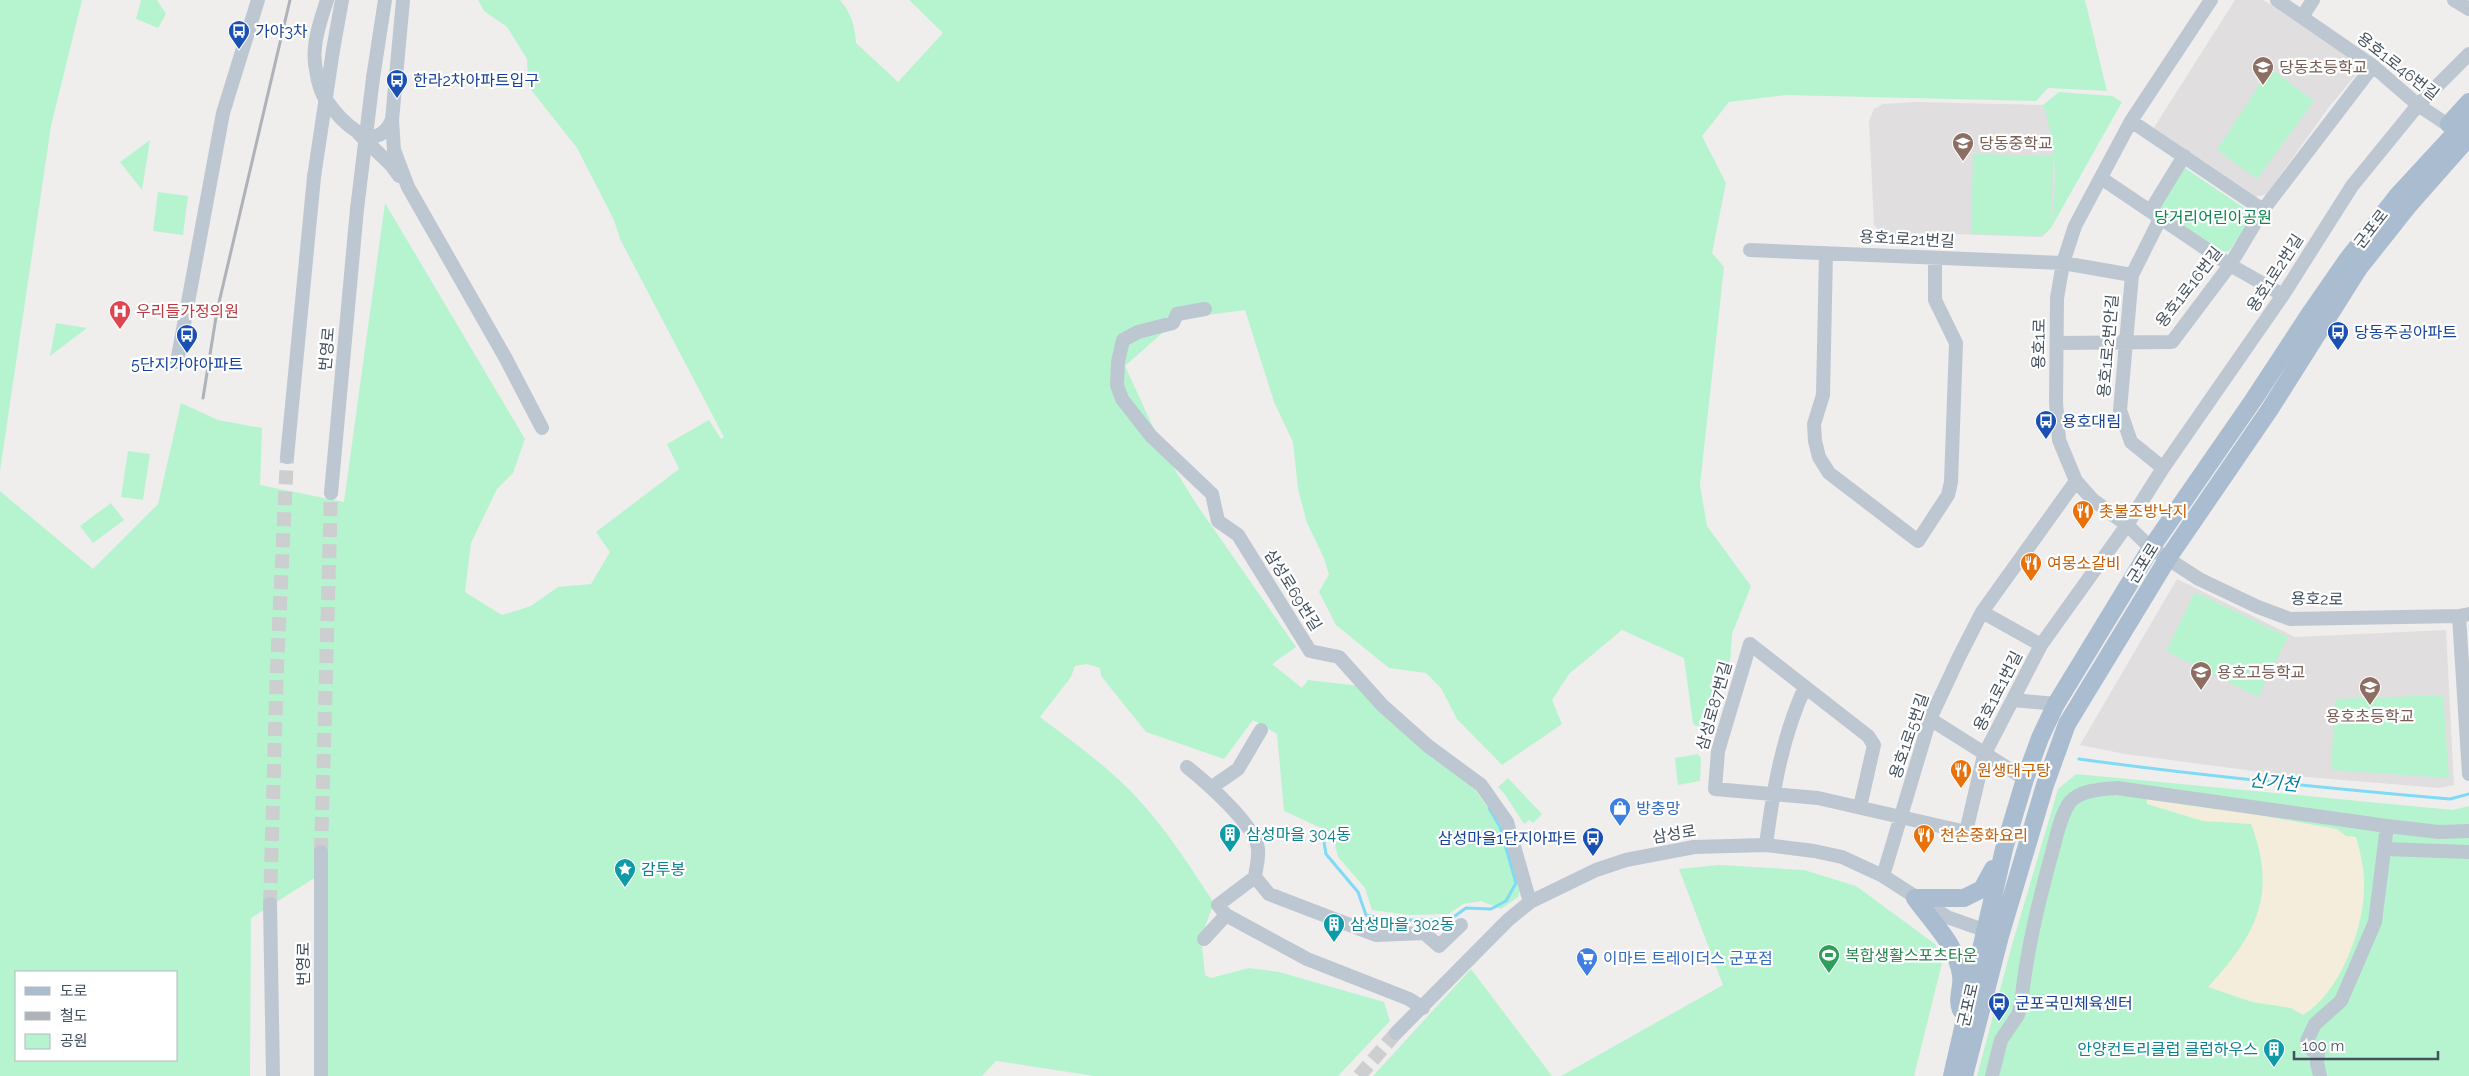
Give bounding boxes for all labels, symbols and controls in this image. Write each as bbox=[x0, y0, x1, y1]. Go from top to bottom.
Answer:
bus stop icon: 가야3차 bbox=[227, 19, 251, 50]
place label: 가야3차 bbox=[255, 22, 308, 41]
street label: 용호1로46번길 bbox=[2353, 28, 2443, 104]
school or university icon: 당동초등학교 bbox=[2251, 55, 2275, 86]
place label: 당동초등학교 bbox=[2279, 58, 2367, 77]
bus stop icon: 한라2차아파트입구 bbox=[385, 68, 409, 99]
place label: 한라2차아파트입구 bbox=[413, 71, 539, 90]
school or university icon: 당동중학교 bbox=[1951, 131, 1975, 162]
place label: 당동중학교 bbox=[1979, 134, 2053, 153]
street label: 군포로 bbox=[2350, 206, 2392, 252]
park label: 당거리어린이공원 bbox=[2154, 208, 2272, 227]
street label: 용호1로21번길 bbox=[1859, 227, 1955, 251]
street label: 용호1로2번길 bbox=[2243, 231, 2307, 315]
street label: 용호1로16번길 bbox=[2152, 243, 2226, 331]
street label: 용호1로2번안길 bbox=[2094, 294, 2122, 398]
hospital icon: 우리들가정의원 bbox=[108, 299, 132, 330]
place label: 우리들가정의원 bbox=[136, 302, 239, 321]
street label: 용호1로 bbox=[2029, 318, 2049, 370]
bus stop icon: 당동주공아파트 bbox=[2326, 320, 2350, 351]
bus stop icon: 5단지가야아파트 bbox=[175, 323, 199, 354]
place label: 당동주공아파트 bbox=[2354, 323, 2457, 342]
street label: 번영로 bbox=[316, 326, 338, 372]
place label: 5단지가야아파트 bbox=[131, 355, 243, 374]
bus stop icon: 용호대림 bbox=[2034, 409, 2058, 440]
place label: 용호대림 bbox=[2062, 412, 2121, 431]
restaurant icon: 촛불조방낙지 bbox=[2071, 499, 2095, 530]
place label: 촛불조방낙지 bbox=[2099, 502, 2187, 521]
street label: 군포로 bbox=[2123, 539, 2163, 587]
street label: 삼성로69번길 bbox=[1260, 546, 1326, 634]
restaurant icon: 여몽소갈비 bbox=[2019, 551, 2043, 582]
place label: 여몽소갈비 bbox=[2047, 554, 2121, 573]
street label: 용호2로 bbox=[2291, 589, 2344, 609]
street label: 용호1로1번길 bbox=[1970, 648, 2026, 734]
street label: 삼성로87번길 bbox=[1692, 659, 1736, 753]
school or university icon: 용호고등학교 bbox=[2189, 660, 2213, 691]
place label: 용호고등학교 bbox=[2217, 663, 2305, 682]
school or university icon: 용호초등학교 bbox=[2358, 675, 2382, 706]
street label: 용호1로5번길 bbox=[1886, 691, 1932, 781]
place label: 용호초등학교 bbox=[2326, 707, 2414, 726]
restaurant icon: 원생대구탕 bbox=[1949, 758, 1973, 789]
place label: 원생대구탕 bbox=[1977, 761, 2051, 780]
water label: 신기천 bbox=[2248, 769, 2302, 795]
shop icon: 방충망 bbox=[1608, 796, 1632, 827]
place label: 방충망 bbox=[1636, 799, 1680, 818]
street label: 삼성로 bbox=[1651, 821, 1698, 847]
building icon: 삼성마을 304동 bbox=[1218, 822, 1242, 853]
restaurant icon: 천손중화요리 bbox=[1912, 823, 1936, 854]
place label: 삼성마을 304동 bbox=[1246, 825, 1351, 844]
bus stop icon: 삼성마을1단지아파트 bbox=[1581, 826, 1605, 857]
place label: 천손중화요리 bbox=[1940, 826, 2028, 845]
place label: 삼성마을1단지아파트 bbox=[1438, 829, 1577, 848]
place icon: 감투봉 bbox=[613, 857, 637, 888]
place label: 감투봉 bbox=[641, 860, 685, 879]
building icon: 삼성마을 302동 bbox=[1322, 912, 1346, 943]
place label: 삼성마을 302동 bbox=[1350, 915, 1455, 934]
street label: 번영로 bbox=[294, 942, 313, 986]
sports icon: 복합생활스포츠타운 bbox=[1817, 943, 1841, 974]
supermarket icon: 이마트 트레이더스 군포점 bbox=[1575, 946, 1599, 977]
place label: 복합생활스포츠타운 bbox=[1845, 946, 1977, 965]
place label: 이마트 트레이더스 군포점 bbox=[1603, 949, 1773, 968]
legend bbox=[15, 971, 178, 1061]
street label: 군포로 bbox=[1954, 981, 1982, 1029]
text: 도로 bbox=[60, 982, 88, 1000]
bus stop icon: 군포국민체육센터 bbox=[1987, 991, 2011, 1022]
place label: 군포국민체육센터 bbox=[2015, 994, 2133, 1013]
text: 철도 bbox=[60, 1007, 88, 1025]
scale bar bbox=[2294, 1028, 2438, 1060]
text: 공원 bbox=[60, 1032, 88, 1050]
building icon: 안양컨트리클럽 클럽하우스 bbox=[2262, 1037, 2286, 1068]
text: 100 m bbox=[2302, 1037, 2344, 1055]
place label: 안양컨트리클럽 클럽하우스 bbox=[2077, 1040, 2258, 1059]

